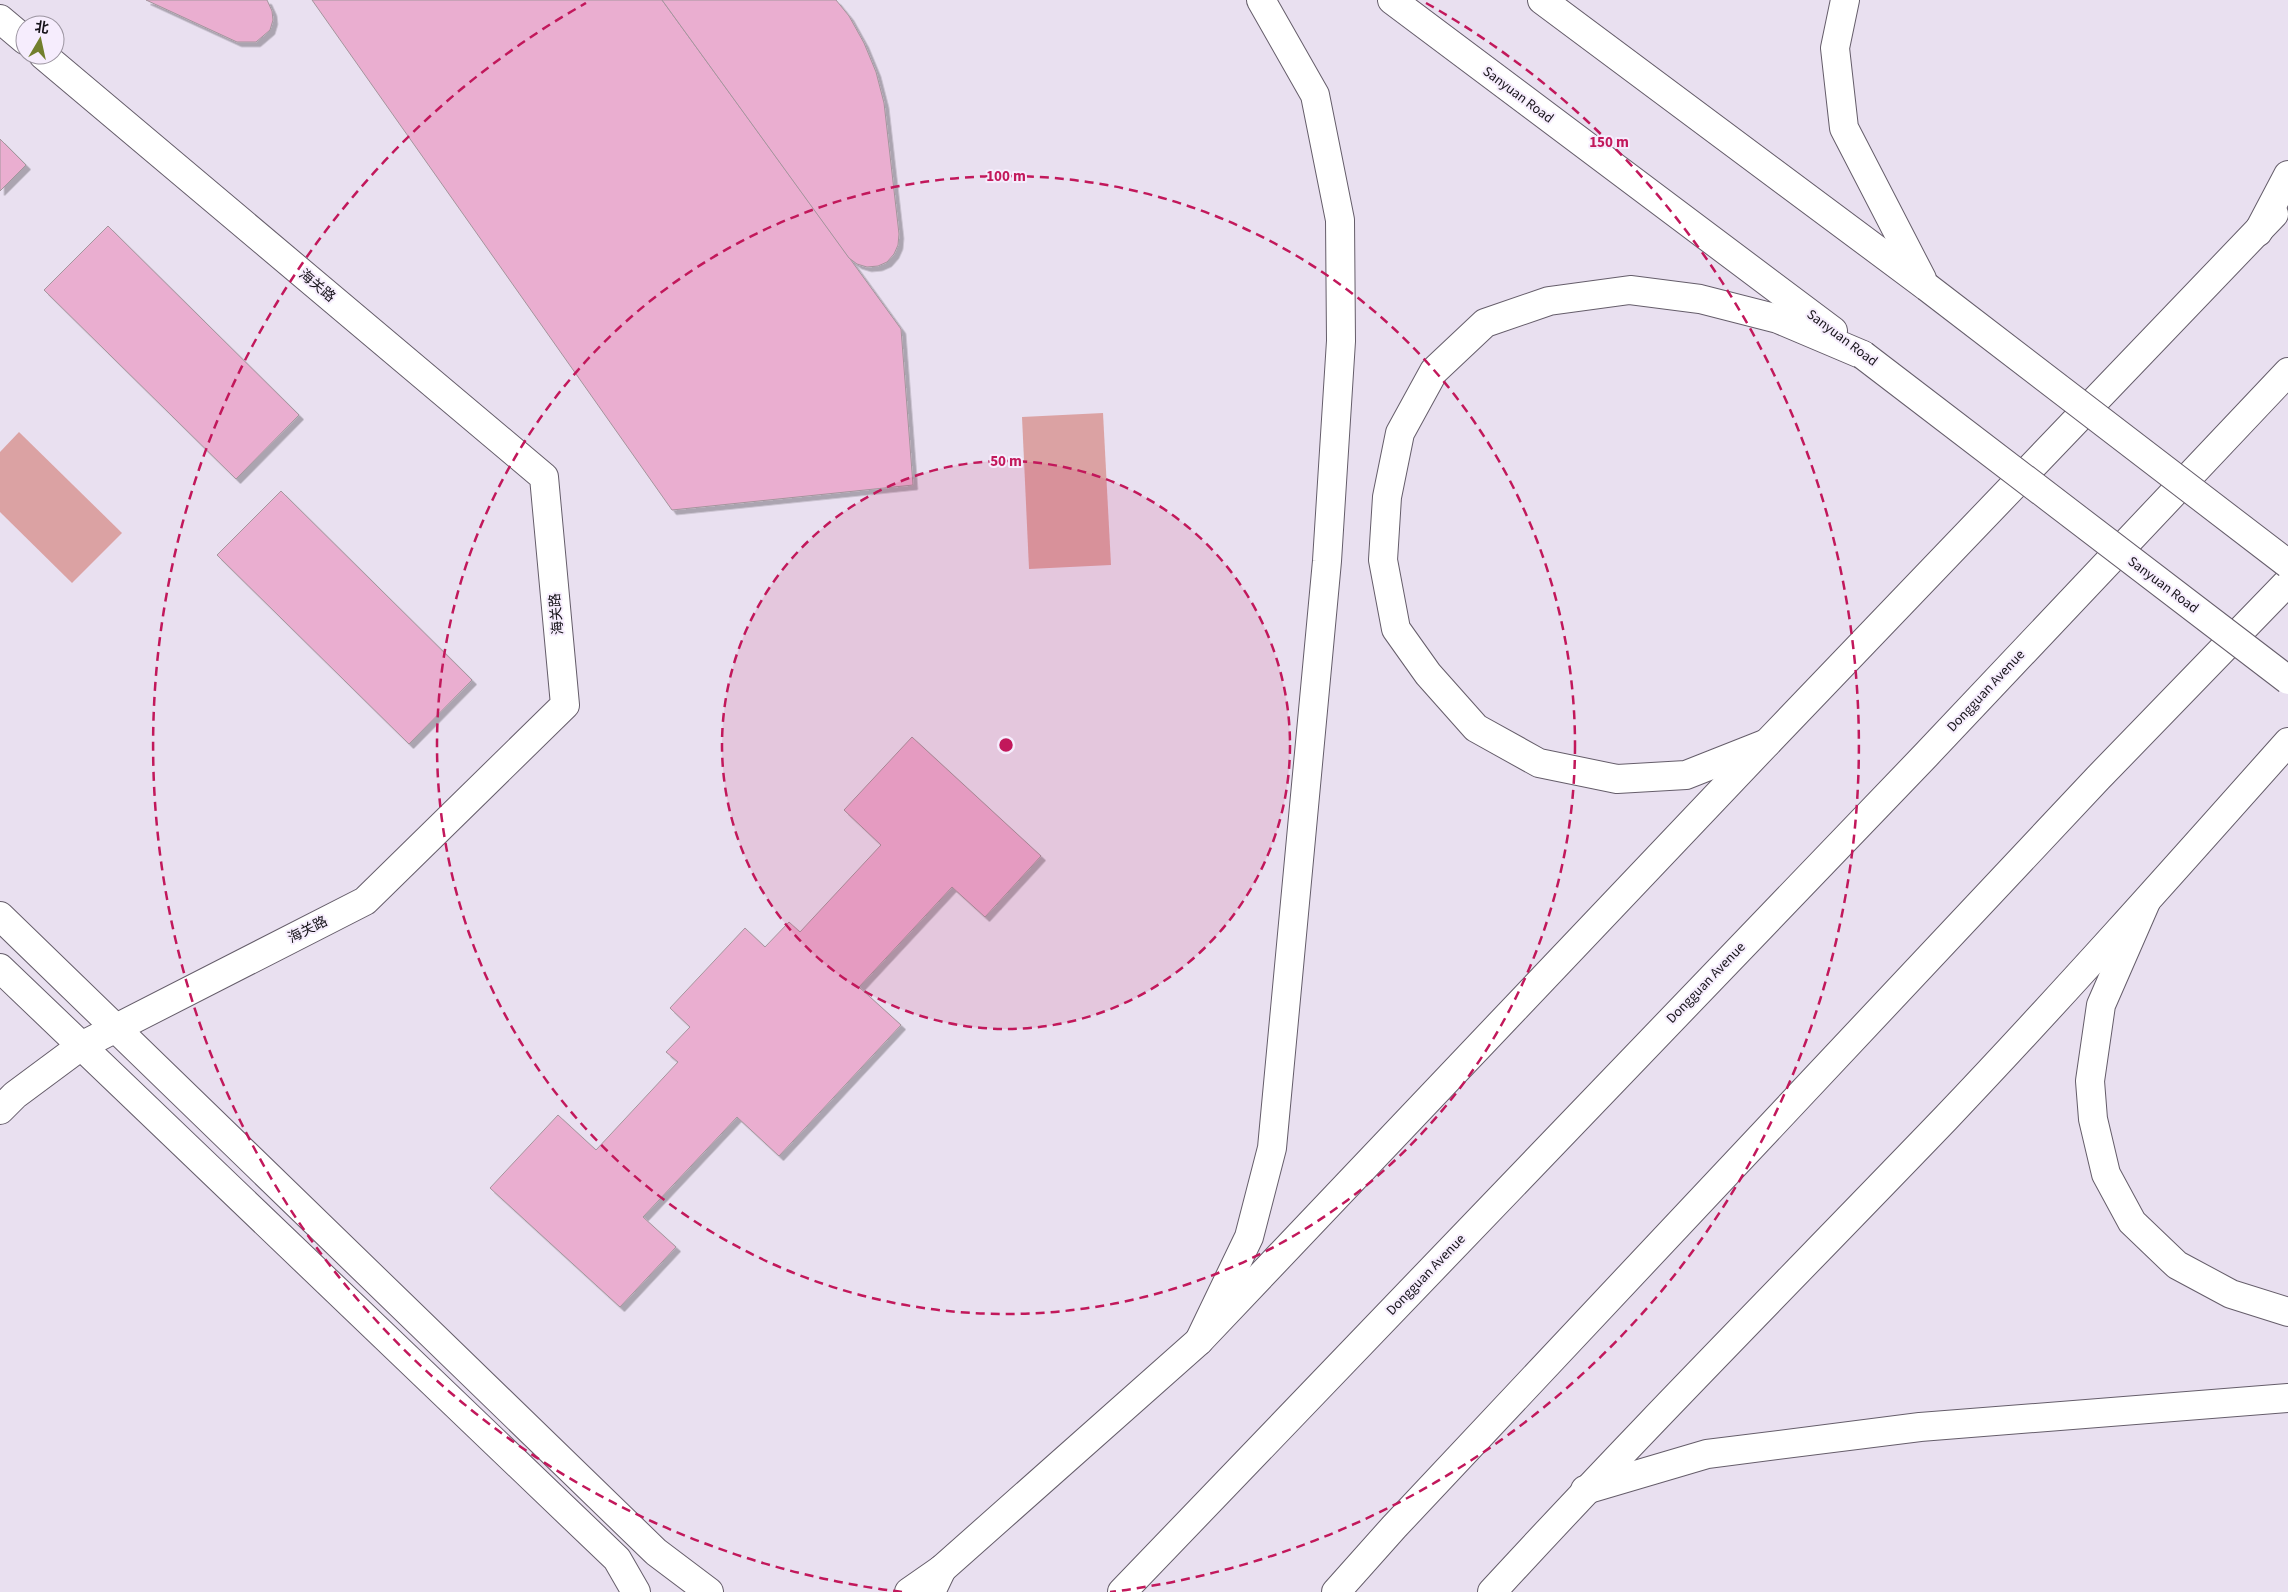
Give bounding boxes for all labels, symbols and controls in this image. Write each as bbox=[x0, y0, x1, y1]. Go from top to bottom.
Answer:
north arrow bbox=[15, 15, 65, 65]
text: 北 bbox=[33, 17, 50, 39]
street label: Sanyuan Road bbox=[1478, 62, 1558, 128]
text: 150 m bbox=[1589, 132, 1629, 153]
text: 100 m bbox=[986, 166, 1026, 187]
street label: 海关路 bbox=[294, 265, 340, 307]
street label: Sanyuan Road bbox=[1802, 305, 1882, 371]
text: 50 m bbox=[990, 451, 1022, 472]
street label: Sanyuan Road bbox=[2123, 552, 2203, 618]
street label: 海关路 bbox=[545, 592, 569, 636]
street label: Dongguan Avenue bbox=[1942, 645, 2030, 737]
centre of rings bbox=[997, 736, 1015, 754]
street label: 海关路 bbox=[285, 912, 331, 948]
street label: Dongguan Avenue bbox=[1662, 938, 1750, 1028]
street label: Dongguan Avenue bbox=[1382, 1230, 1470, 1320]

